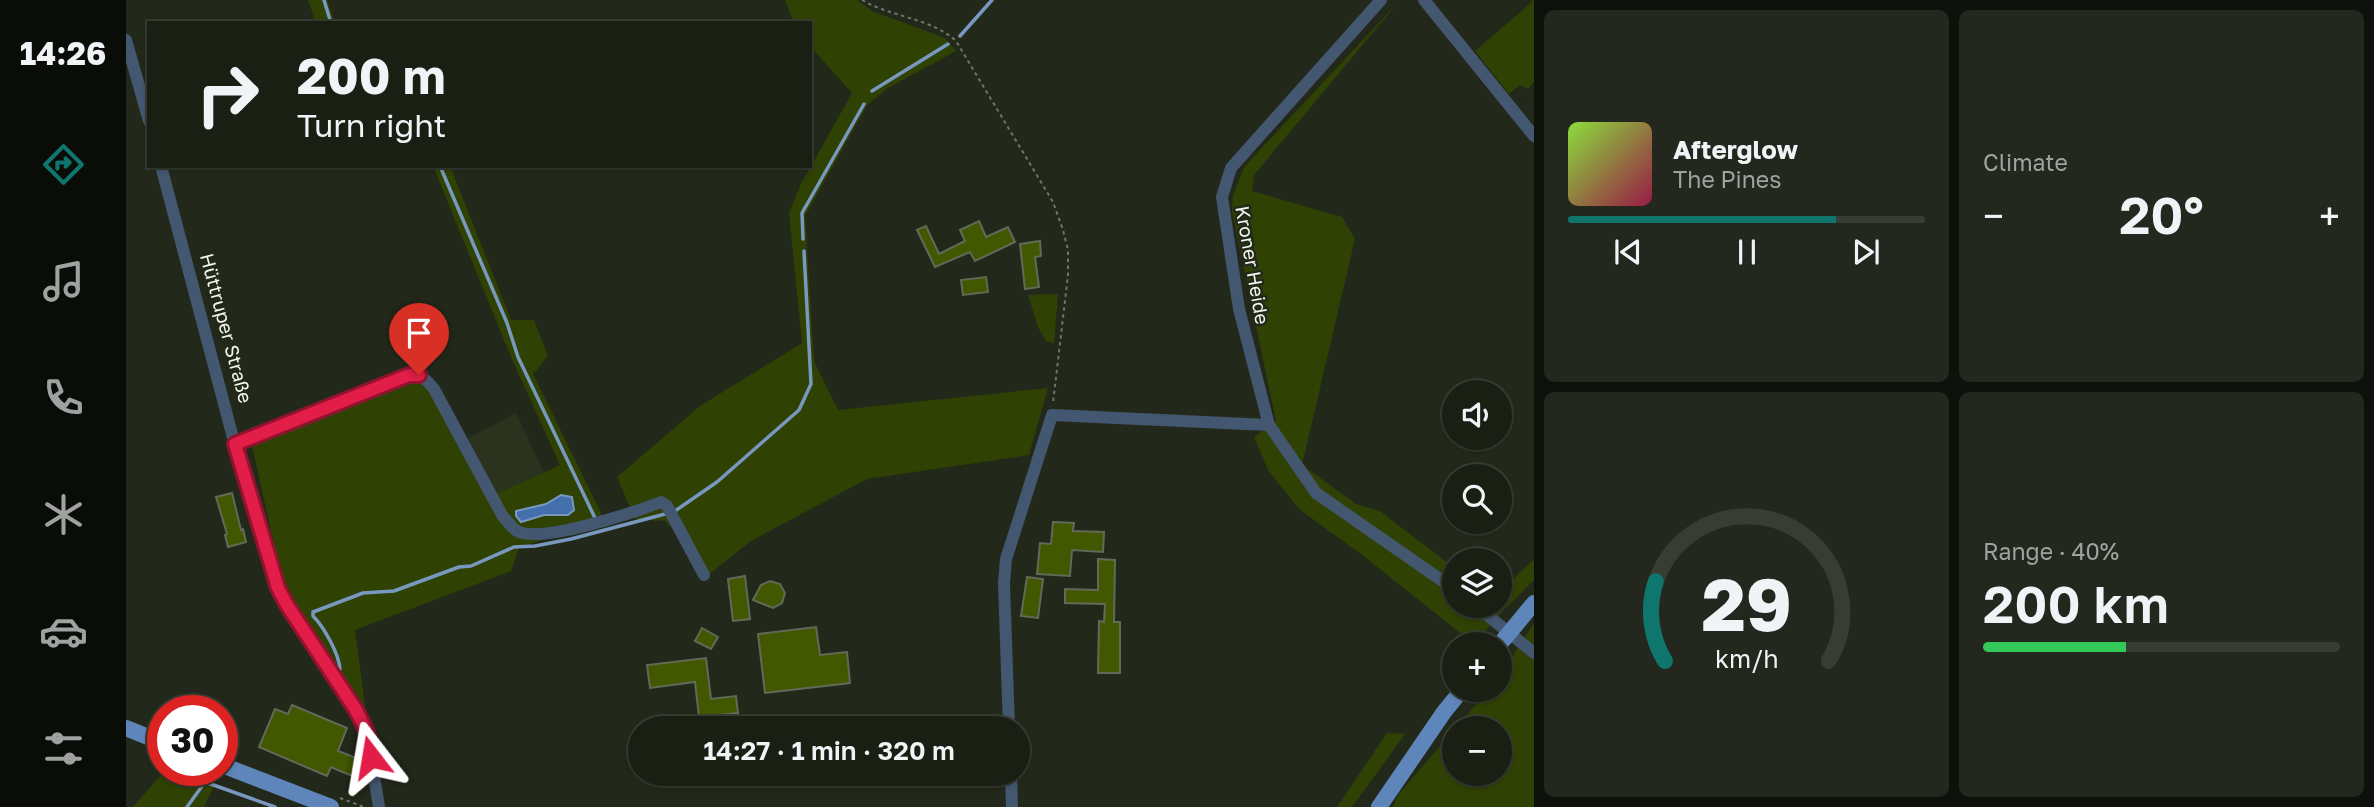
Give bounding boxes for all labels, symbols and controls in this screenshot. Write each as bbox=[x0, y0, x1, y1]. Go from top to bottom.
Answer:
text: 14:26 bbox=[20, 34, 106, 72]
text: 200 m bbox=[297, 46, 446, 105]
icon: right bbox=[182, 49, 273, 140]
text: Turn right bbox=[297, 106, 446, 144]
text: Afterglow bbox=[1673, 134, 1798, 165]
icon: directions bbox=[39, 140, 88, 189]
text: Climate bbox=[1983, 148, 2068, 176]
text: The Pines bbox=[1673, 165, 1781, 193]
text: 20° bbox=[2119, 183, 2204, 245]
text: − bbox=[1983, 193, 2004, 238]
text: + bbox=[2319, 193, 2340, 238]
street label: Kroner Heide bbox=[1231, 204, 1275, 326]
icon: previous bbox=[1609, 233, 1647, 271]
icon: pause bbox=[1728, 233, 1766, 271]
icon: next bbox=[1847, 233, 1885, 271]
street label: Hüttruper Straße bbox=[196, 251, 258, 405]
icon: music bbox=[39, 257, 88, 306]
pin bbox=[389, 303, 449, 375]
icon: arrive bbox=[400, 314, 438, 352]
icon: phone bbox=[39, 373, 88, 422]
map controls bbox=[1442, 380, 1512, 786]
button: sound bbox=[1442, 380, 1512, 450]
button: search bbox=[1442, 464, 1512, 534]
icon: climate bbox=[39, 490, 88, 539]
text: Range · 40% bbox=[1983, 537, 2119, 565]
button: layers bbox=[1442, 548, 1512, 618]
text: 29 bbox=[1701, 560, 1792, 647]
text: 200 km bbox=[1983, 572, 2169, 634]
icon: car bbox=[39, 607, 88, 656]
button: + bbox=[1442, 632, 1512, 702]
text: km/h bbox=[1715, 642, 1778, 673]
speed limit sign: 30 bbox=[147, 695, 238, 786]
button: − bbox=[1442, 716, 1512, 786]
position arrow bbox=[334, 720, 408, 794]
icon: filters bbox=[39, 724, 88, 773]
text: 14:27 · 1 min · 320 m bbox=[703, 735, 955, 766]

